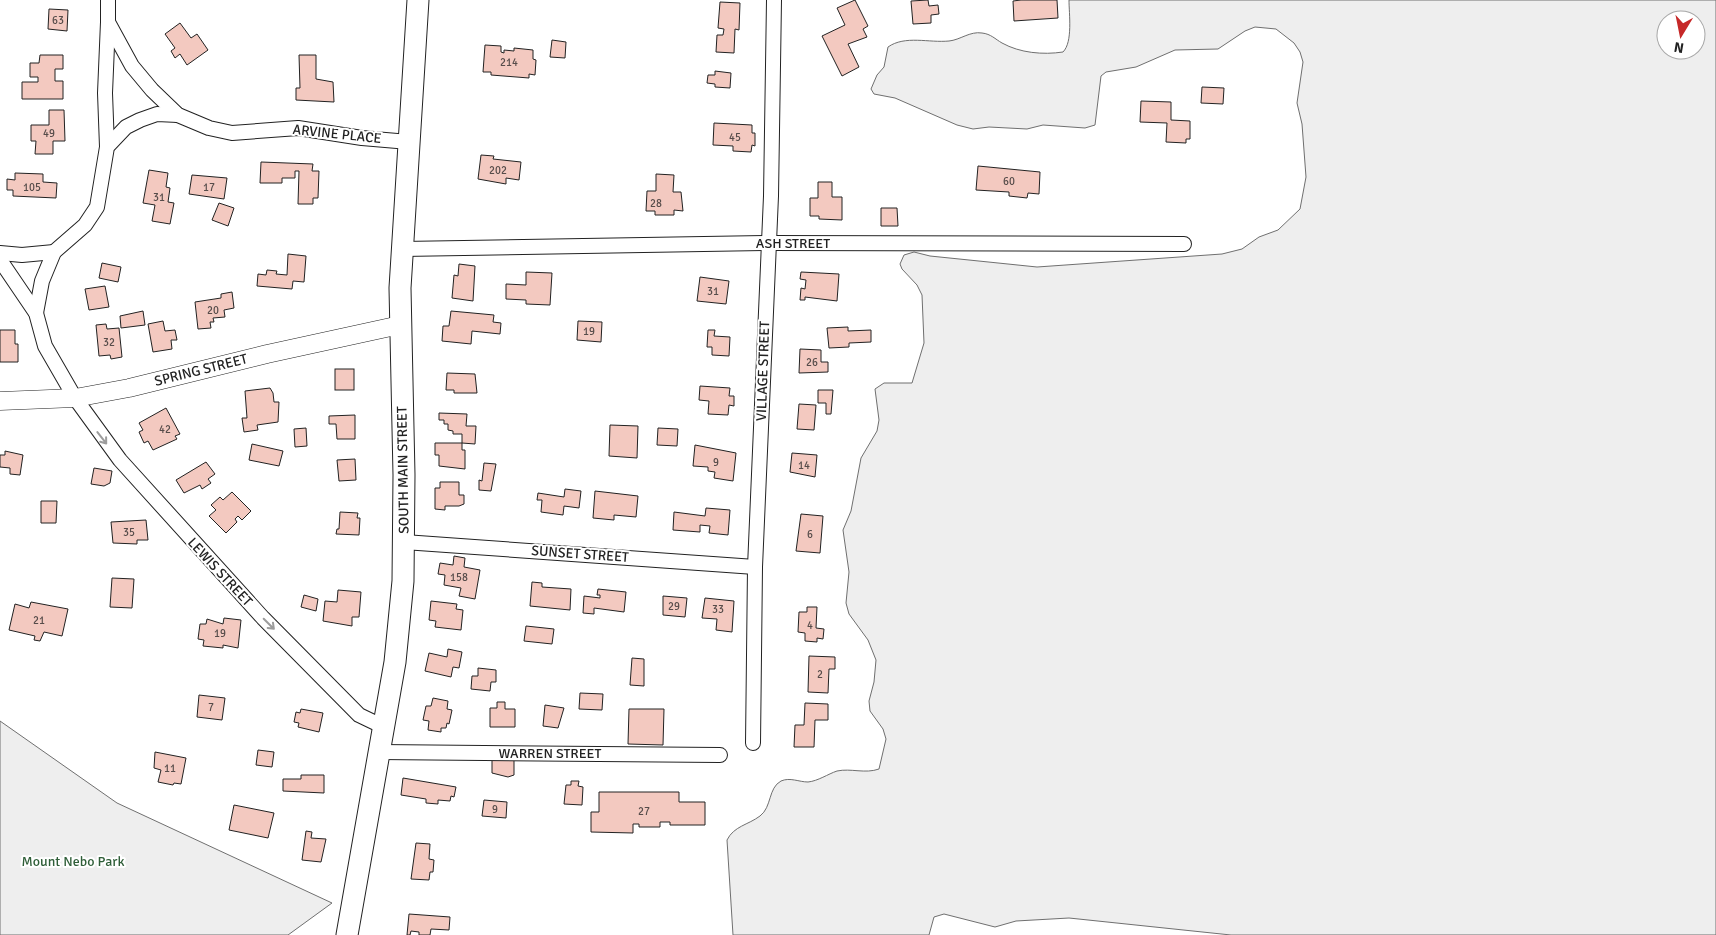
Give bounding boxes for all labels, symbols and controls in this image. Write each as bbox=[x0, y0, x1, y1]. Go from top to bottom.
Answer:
north arrow bbox=[1656, 10, 1706, 60]
house number: 63 bbox=[52, 14, 64, 27]
text: N bbox=[1673, 38, 1685, 57]
house number: 214 bbox=[500, 56, 518, 69]
street label: ARVINE PLACE bbox=[292, 121, 382, 147]
house number: 49 bbox=[43, 127, 55, 140]
house number: 45 bbox=[729, 131, 741, 144]
house number: 202 bbox=[489, 164, 507, 177]
house number: 60 bbox=[1003, 175, 1015, 188]
house number: 105 bbox=[23, 181, 41, 194]
house number: 17 bbox=[203, 181, 215, 194]
house number: 31 bbox=[153, 191, 165, 204]
house number: 28 bbox=[650, 197, 662, 210]
street label: ASH STREET bbox=[756, 235, 830, 252]
house number: 31 bbox=[707, 285, 719, 298]
house number: 20 bbox=[207, 304, 219, 317]
street label: VILLAGE STREET bbox=[753, 320, 773, 421]
house number: 19 bbox=[583, 325, 595, 338]
house number: 32 bbox=[103, 336, 115, 349]
street label: SPRING STREET bbox=[153, 350, 249, 390]
house number: 26 bbox=[806, 356, 818, 369]
street label: SOUTH MAIN STREET bbox=[393, 406, 413, 534]
house number: 42 bbox=[159, 423, 171, 436]
one-way arrow bbox=[97, 431, 108, 444]
house number: 9 bbox=[713, 456, 719, 469]
house number: 14 bbox=[798, 459, 810, 472]
house number: 35 bbox=[123, 526, 135, 539]
house number: 6 bbox=[807, 528, 813, 541]
street label: LEWIS STREET bbox=[184, 534, 256, 610]
street label: SUNSET STREET bbox=[531, 542, 629, 566]
house number: 158 bbox=[450, 571, 468, 584]
house number: 29 bbox=[668, 600, 680, 613]
house number: 33 bbox=[712, 603, 724, 616]
house number: 21 bbox=[33, 614, 45, 627]
one-way arrow bbox=[263, 618, 275, 630]
house number: 4 bbox=[807, 619, 813, 632]
house number: 19 bbox=[214, 627, 226, 640]
house number: 2 bbox=[817, 668, 823, 681]
house number: 7 bbox=[208, 701, 214, 714]
street label: WARREN STREET bbox=[499, 745, 602, 762]
house number: 11 bbox=[164, 762, 176, 775]
house number: 9 bbox=[492, 803, 498, 816]
house number: 27 bbox=[638, 805, 650, 818]
park label: Mount Nebo Park bbox=[21, 853, 125, 870]

